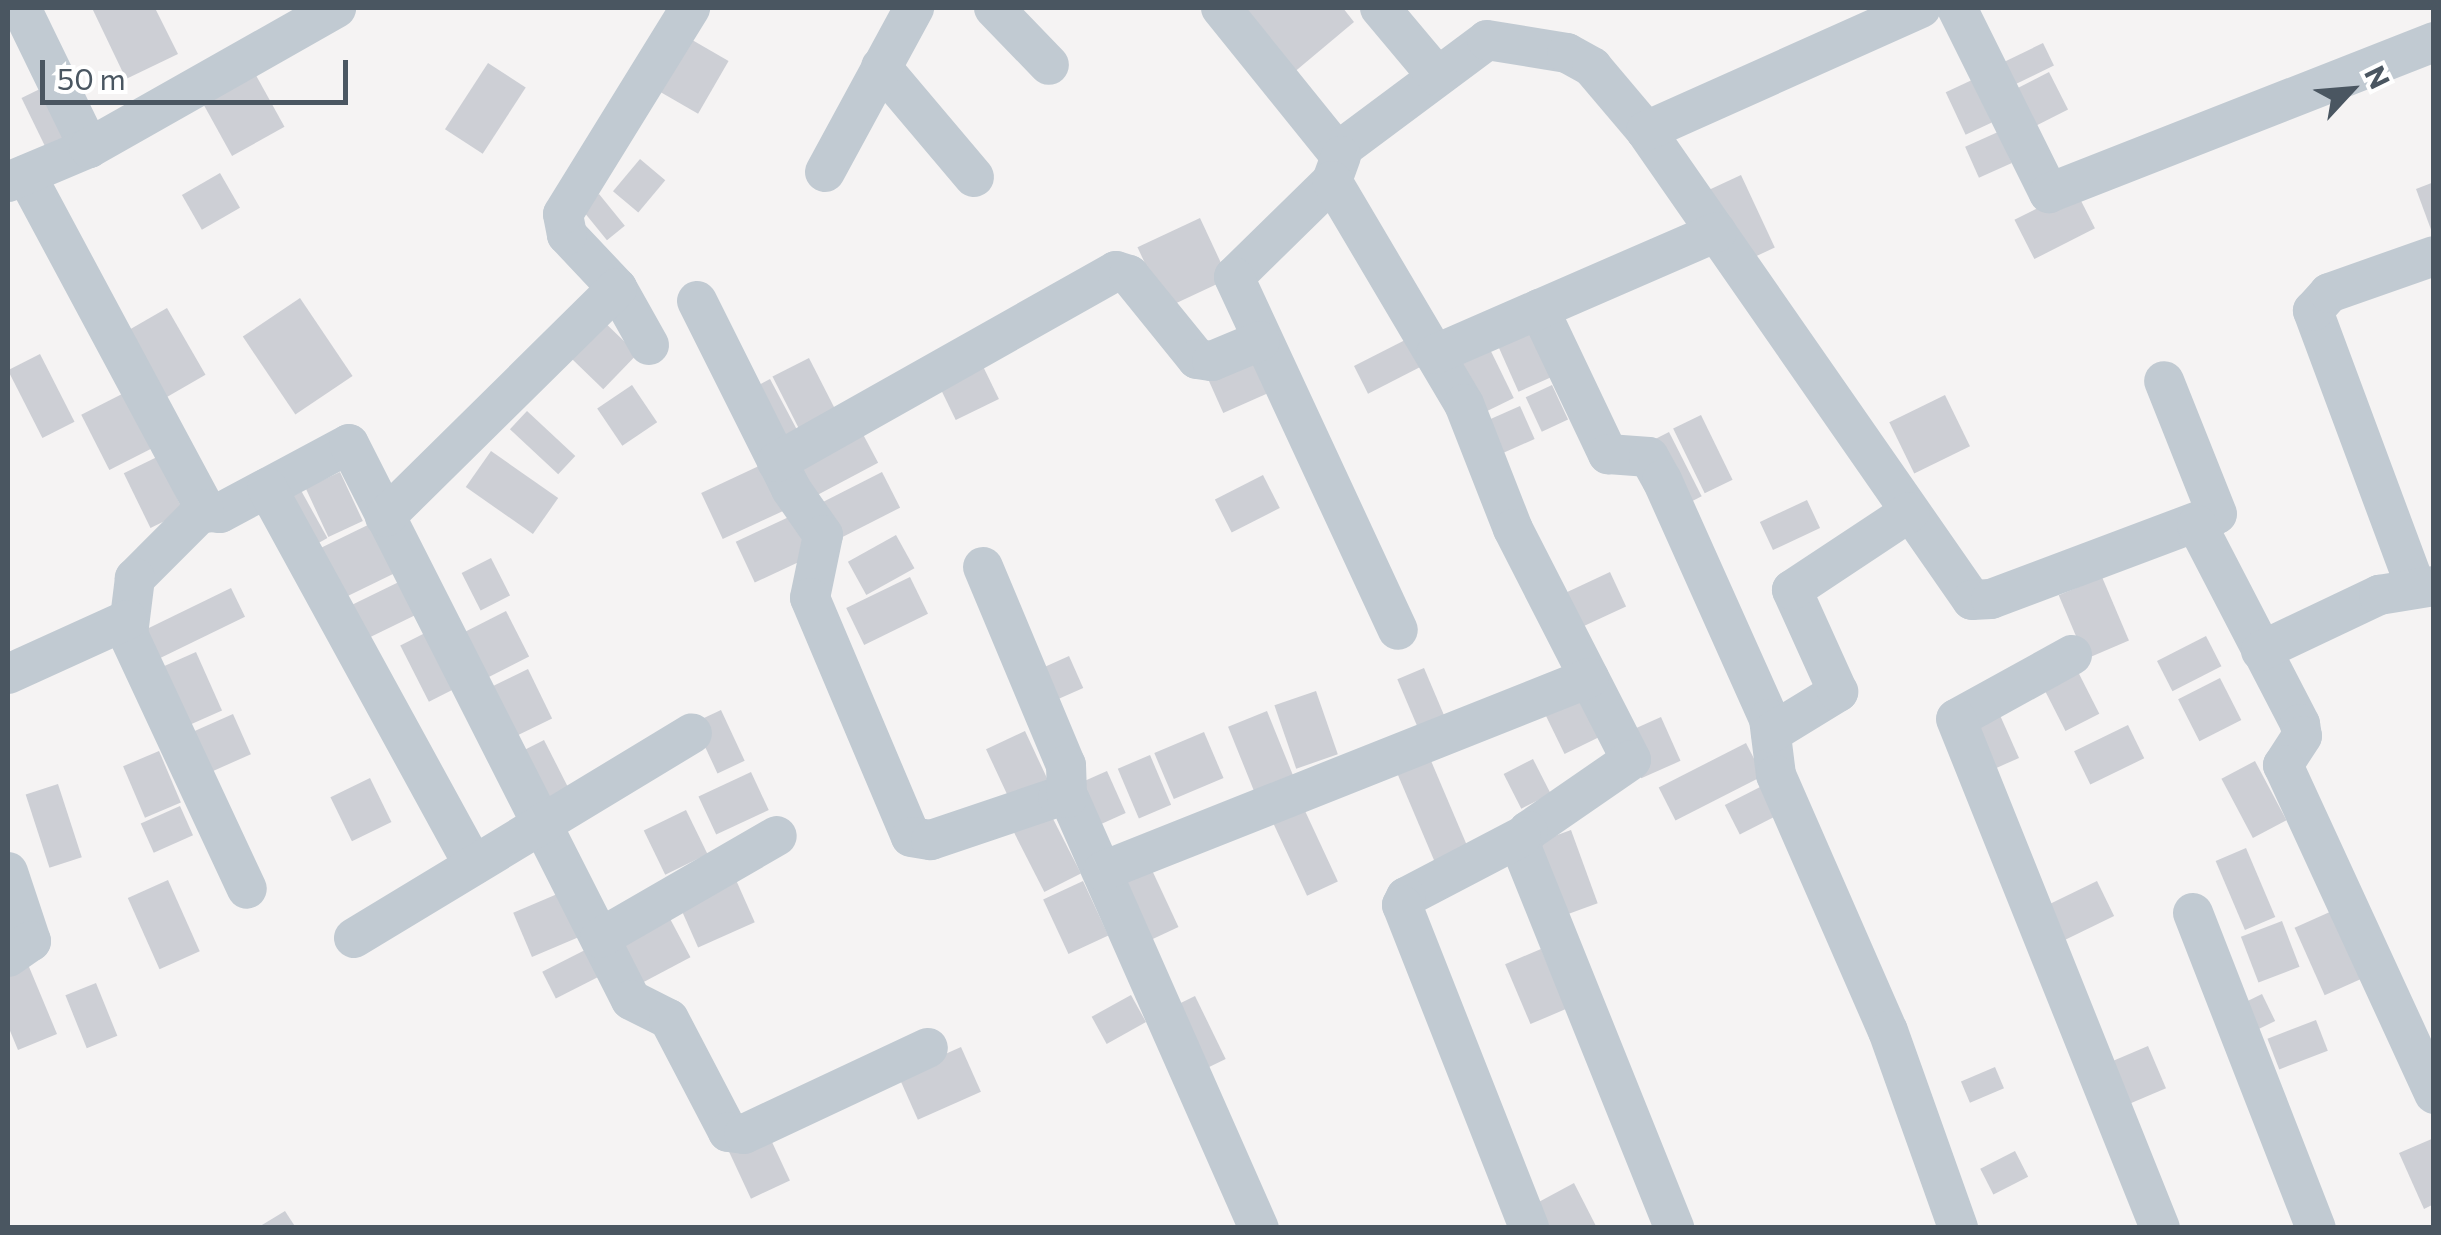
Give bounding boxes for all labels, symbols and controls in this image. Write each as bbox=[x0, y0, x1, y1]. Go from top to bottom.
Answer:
scale bar bbox=[45, 40, 352, 102]
north arrow bbox=[2301, 40, 2401, 140]
text: 50 m bbox=[57, 59, 126, 96]
text: N bbox=[2358, 60, 2398, 94]

